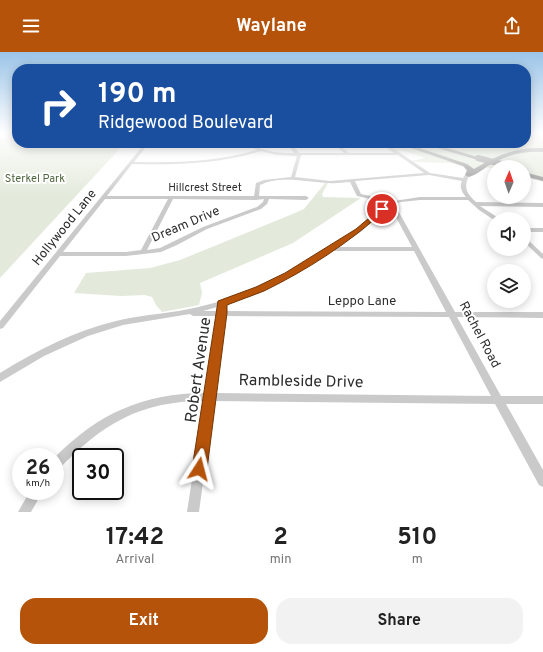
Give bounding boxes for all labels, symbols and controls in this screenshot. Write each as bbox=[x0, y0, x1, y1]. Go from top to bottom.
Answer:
icon: menu bbox=[20, 15, 42, 37]
text: Waylane bbox=[236, 15, 307, 38]
icon: share bbox=[501, 15, 523, 37]
text: 190 m bbox=[98, 77, 176, 113]
icon: right bbox=[32, 80, 84, 132]
text: Ridgewood Boulevard bbox=[98, 112, 273, 135]
north arrow bbox=[487, 160, 531, 204]
map controls bbox=[487, 160, 531, 308]
park label: Sterkel Park bbox=[5, 172, 65, 186]
street label: Hillcrest Street bbox=[168, 181, 242, 195]
street label: Hollywood Lane bbox=[29, 187, 101, 269]
pin bbox=[365, 192, 399, 226]
icon: arrive bbox=[371, 198, 393, 220]
street label: Dream Drive bbox=[150, 203, 222, 247]
button: sound bbox=[487, 212, 531, 256]
button: layers bbox=[487, 264, 531, 308]
street label: Leppo Lane bbox=[328, 294, 396, 310]
street label: Rachel Road bbox=[455, 299, 503, 371]
street label: Robert Avenue bbox=[182, 316, 216, 424]
street label: Rambleside Drive bbox=[238, 371, 364, 393]
speed limit sign: 30 bbox=[72, 448, 124, 500]
position arrow bbox=[178, 448, 220, 490]
text: 26 bbox=[26, 456, 50, 482]
text: km/h bbox=[26, 477, 50, 490]
text: 17:42 bbox=[106, 523, 164, 553]
text: 2 bbox=[273, 523, 288, 553]
text: 510 bbox=[397, 523, 437, 553]
text: Arrival bbox=[116, 552, 154, 568]
text: min bbox=[270, 552, 291, 568]
text: m bbox=[412, 552, 423, 568]
button: Exit bbox=[20, 598, 268, 644]
button: Share bbox=[276, 598, 523, 644]

